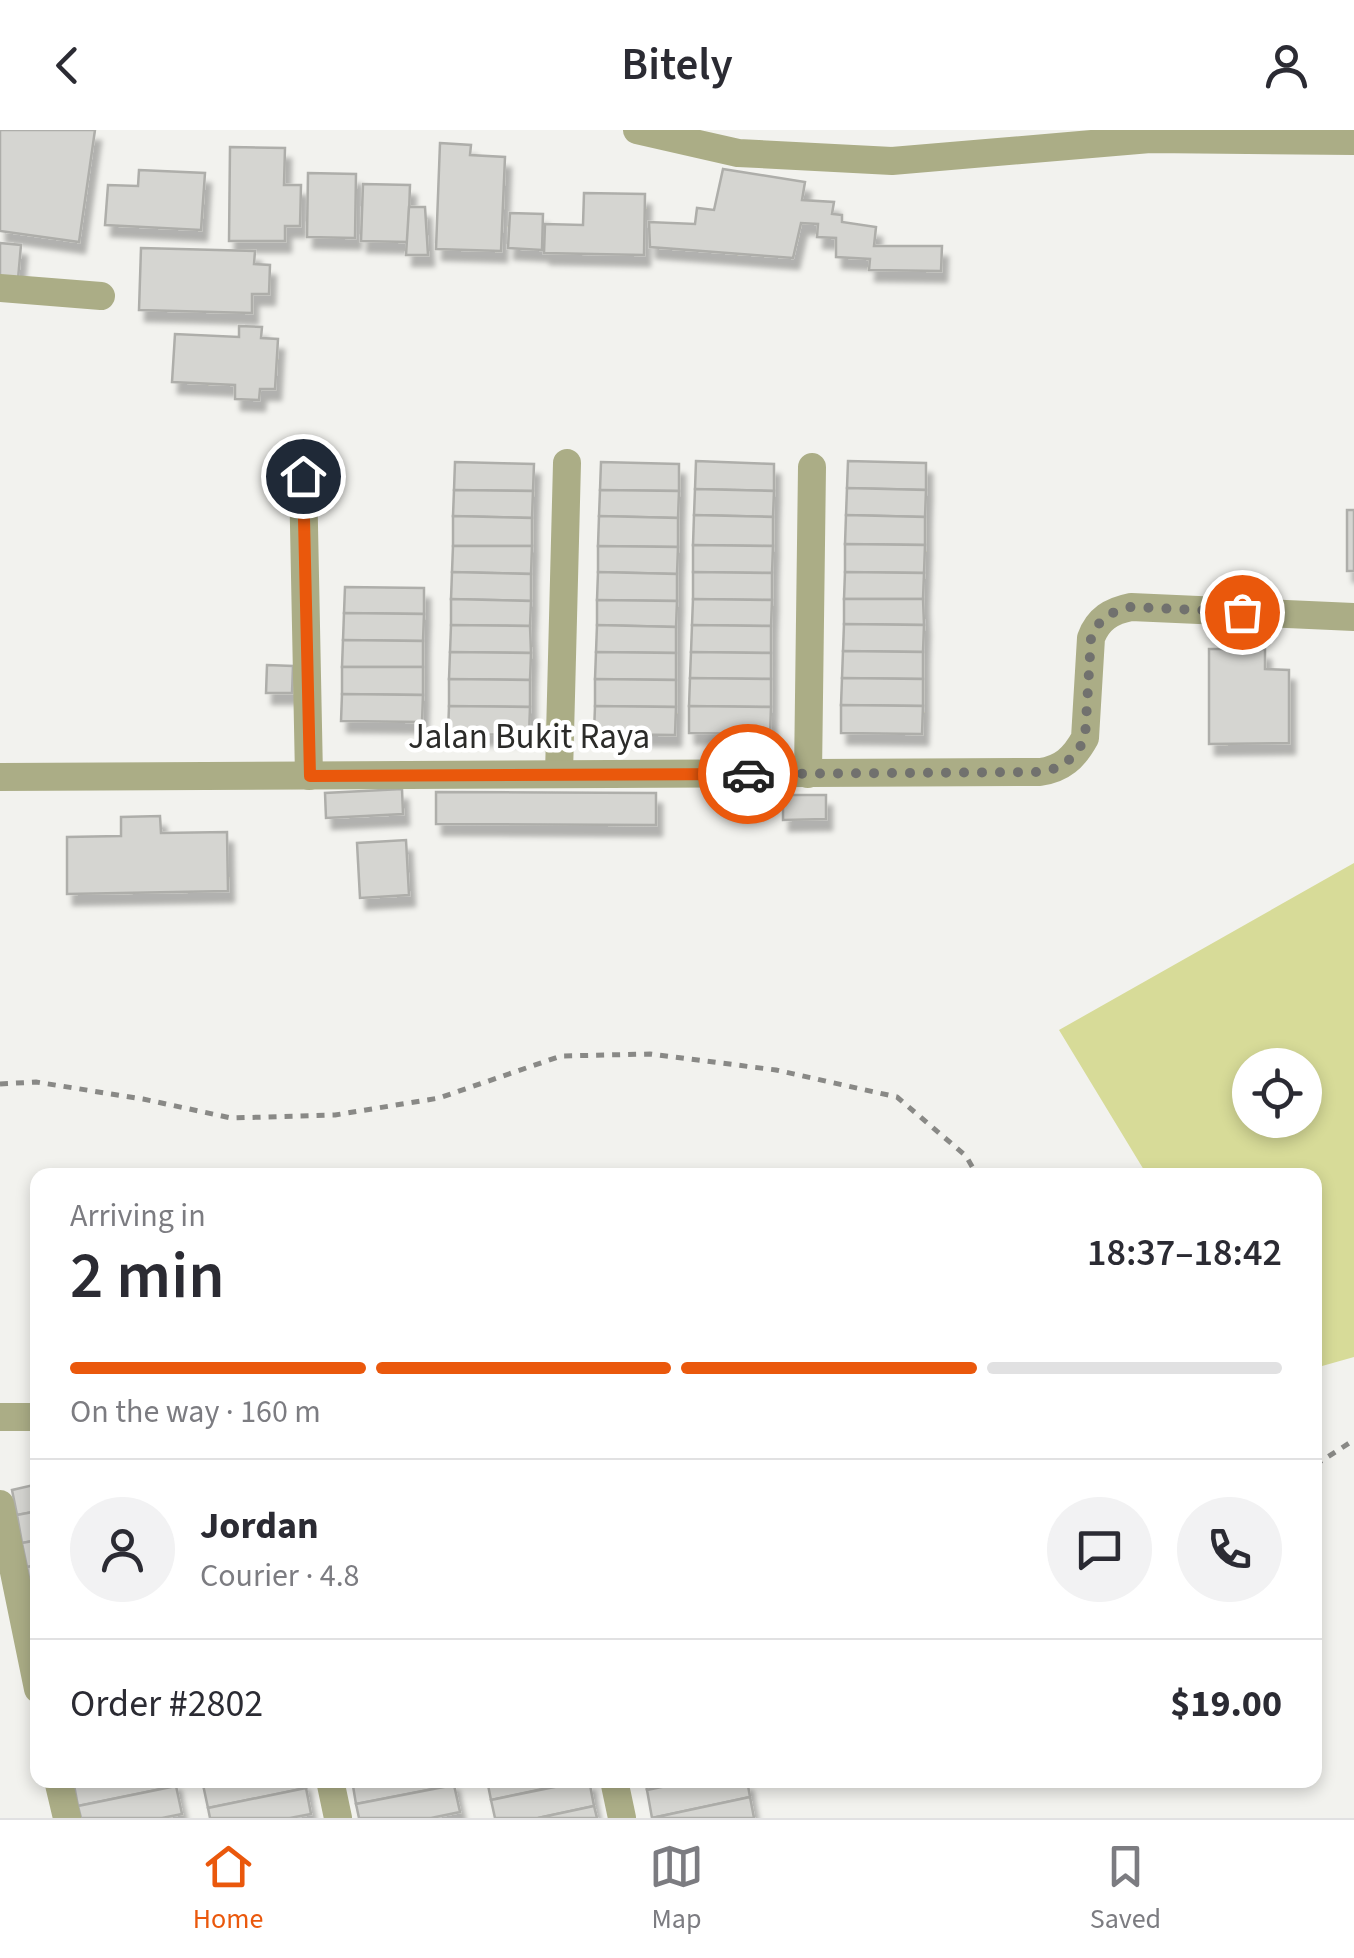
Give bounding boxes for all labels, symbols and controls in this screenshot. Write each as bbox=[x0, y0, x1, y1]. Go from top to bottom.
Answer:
text: Bitely bbox=[621, 33, 733, 97]
icon: back bbox=[40, 38, 95, 93]
icon: person bbox=[1259, 38, 1314, 93]
pin bbox=[261, 434, 346, 519]
icon: home bbox=[276, 449, 331, 504]
pin bbox=[1200, 570, 1285, 655]
icon: bag bbox=[1215, 585, 1270, 640]
street label: Jalan Bukit Raya bbox=[408, 712, 650, 762]
courier bbox=[698, 724, 798, 824]
icon: car bbox=[721, 747, 776, 802]
map controls bbox=[1232, 1048, 1322, 1138]
button: locate bbox=[1232, 1048, 1322, 1138]
text: Arriving in bbox=[70, 1193, 206, 1239]
text: 18:37–18:42 bbox=[1087, 1226, 1282, 1280]
text: 2 min bbox=[70, 1230, 225, 1323]
text: On the way · 160 m bbox=[70, 1389, 321, 1435]
button: person bbox=[70, 1497, 175, 1602]
button: chat bbox=[1047, 1497, 1152, 1602]
button: phone bbox=[1177, 1497, 1282, 1602]
text: Jordan bbox=[200, 1499, 319, 1553]
text: Courier · 4.8 bbox=[200, 1553, 360, 1599]
text: Order #2802 bbox=[70, 1677, 263, 1731]
text: $19.00 bbox=[1170, 1677, 1282, 1731]
tab: Home bbox=[193, 1839, 263, 1939]
tab: Map bbox=[649, 1839, 704, 1939]
tab: Saved bbox=[1090, 1839, 1161, 1939]

